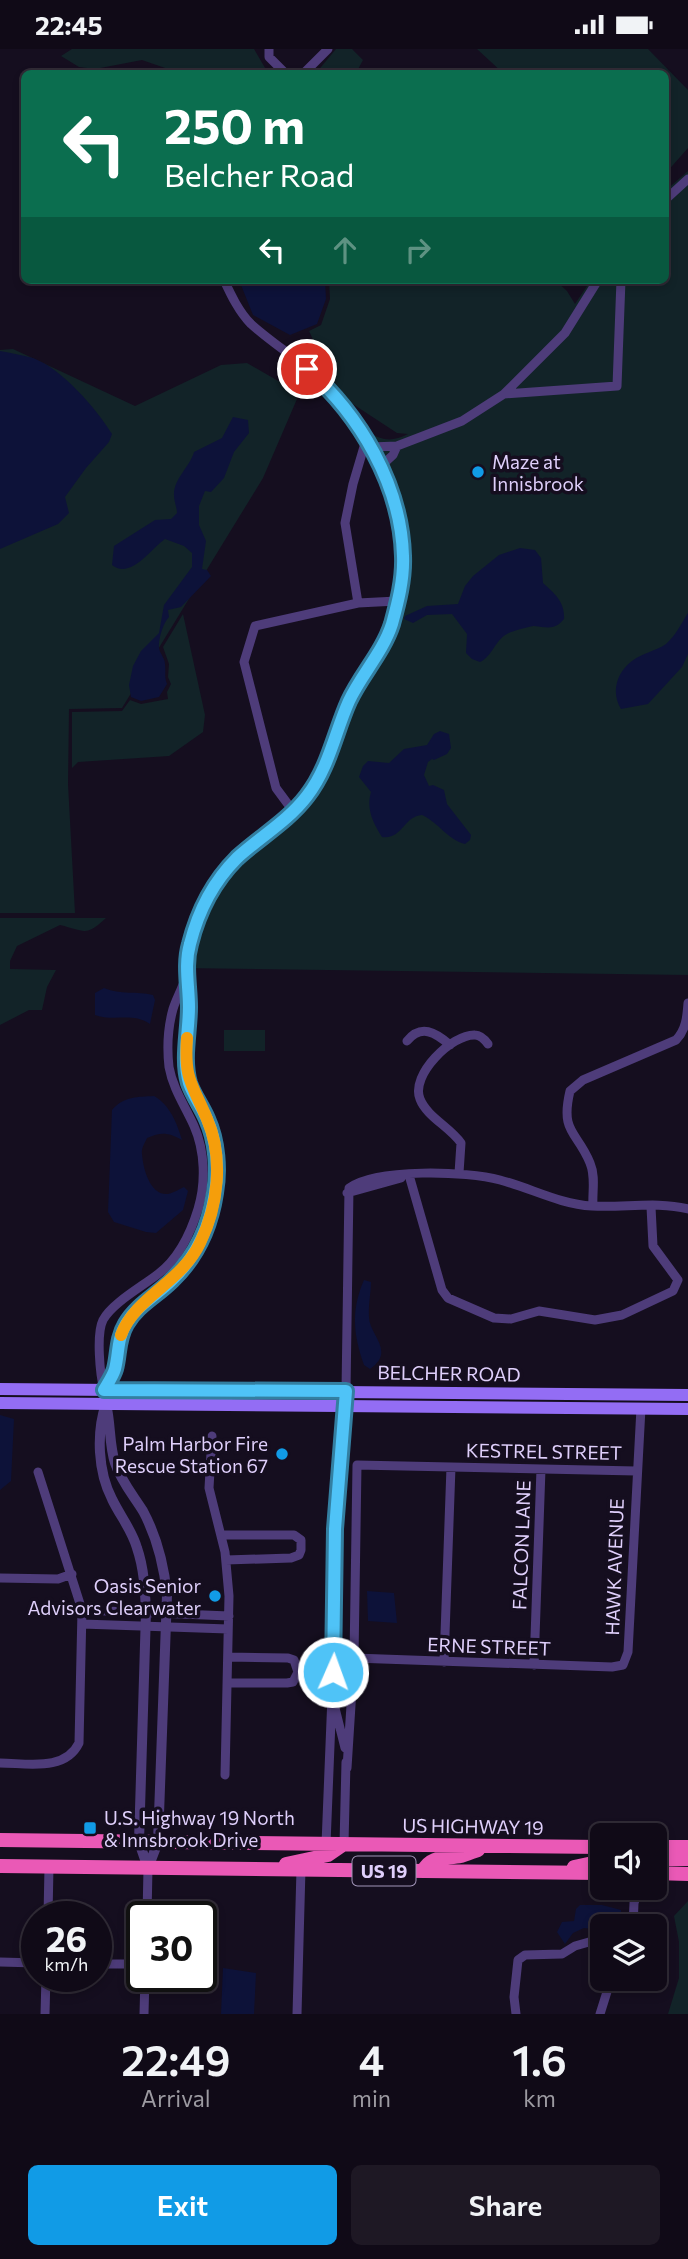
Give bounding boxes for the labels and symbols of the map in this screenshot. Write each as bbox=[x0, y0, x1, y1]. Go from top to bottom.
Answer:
pin bbox=[277, 339, 337, 399]
place label: Maze at Innisbrook bbox=[492, 450, 584, 495]
marker: Maze at Innisbrook bbox=[470, 464, 486, 480]
street label: BELCHER ROAD bbox=[377, 1360, 521, 1386]
place label: Palm Harbor Fire Rescue Station 67 bbox=[115, 1432, 268, 1477]
street label: KESTREL STREET bbox=[466, 1438, 622, 1464]
marker: Palm Harbor Fire Rescue Station 67 bbox=[274, 1446, 290, 1462]
street label: FALCON LANE bbox=[507, 1480, 535, 1610]
street label: HAWK AVENUE bbox=[600, 1498, 628, 1636]
place label: Oasis Senior Advisors Clearwater bbox=[28, 1574, 201, 1619]
marker: Oasis Senior Advisors Clearwater bbox=[207, 1588, 223, 1604]
street label: ERNE STREET bbox=[427, 1632, 551, 1660]
position arrow bbox=[296, 1635, 370, 1709]
place label: U.S. Highway 19 North & Innsbrook Drive bbox=[104, 1806, 295, 1851]
street label: US HIGHWAY 19 bbox=[402, 1813, 544, 1839]
marker: U.S. Highway 19 North & Innsbrook Drive bbox=[82, 1820, 98, 1836]
road number: US 19 bbox=[352, 1857, 416, 1885]
speed limit sign: 30 bbox=[126, 1901, 217, 1992]

